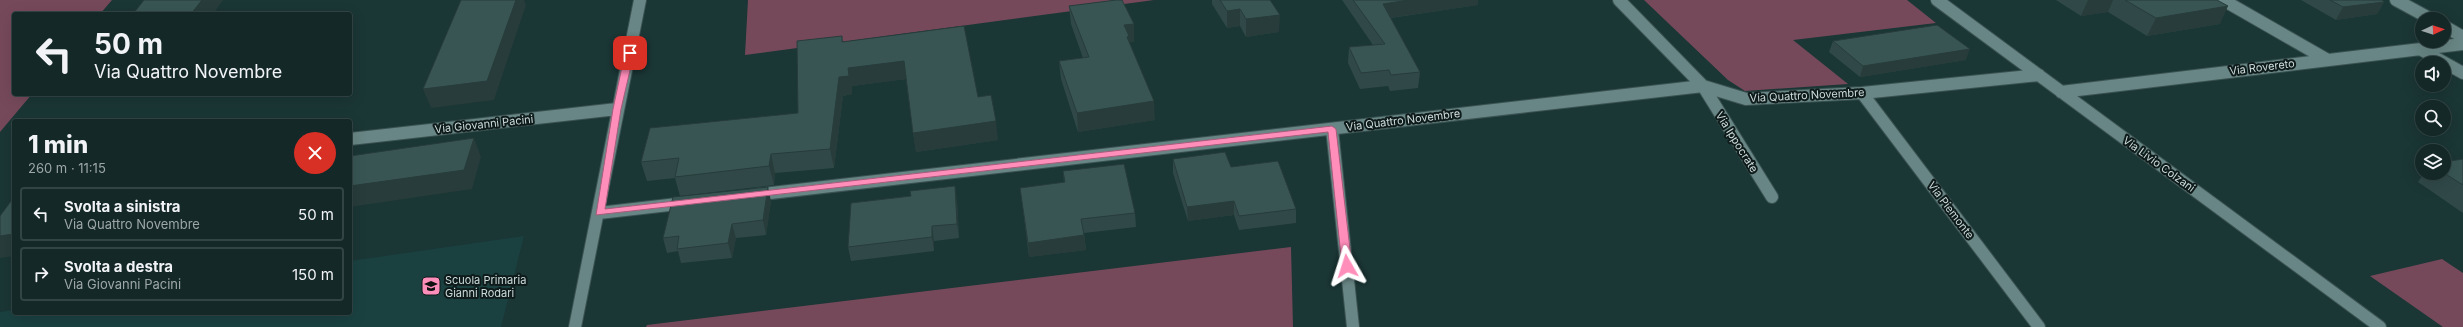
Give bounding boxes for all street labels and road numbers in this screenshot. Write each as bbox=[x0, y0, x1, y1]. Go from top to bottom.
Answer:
street label: Via Rovereto bbox=[2229, 56, 2296, 78]
street label: Via Quattro Novembre bbox=[1749, 85, 1865, 105]
street label: Via Quattro Novembre bbox=[1345, 106, 1461, 134]
street label: Via Ippocrate bbox=[1713, 109, 1761, 175]
street label: Via Giovanni Pacini bbox=[434, 112, 534, 136]
street label: Via Livio Colzani bbox=[2120, 133, 2198, 195]
street label: Via Piemonte bbox=[1925, 179, 1977, 241]

